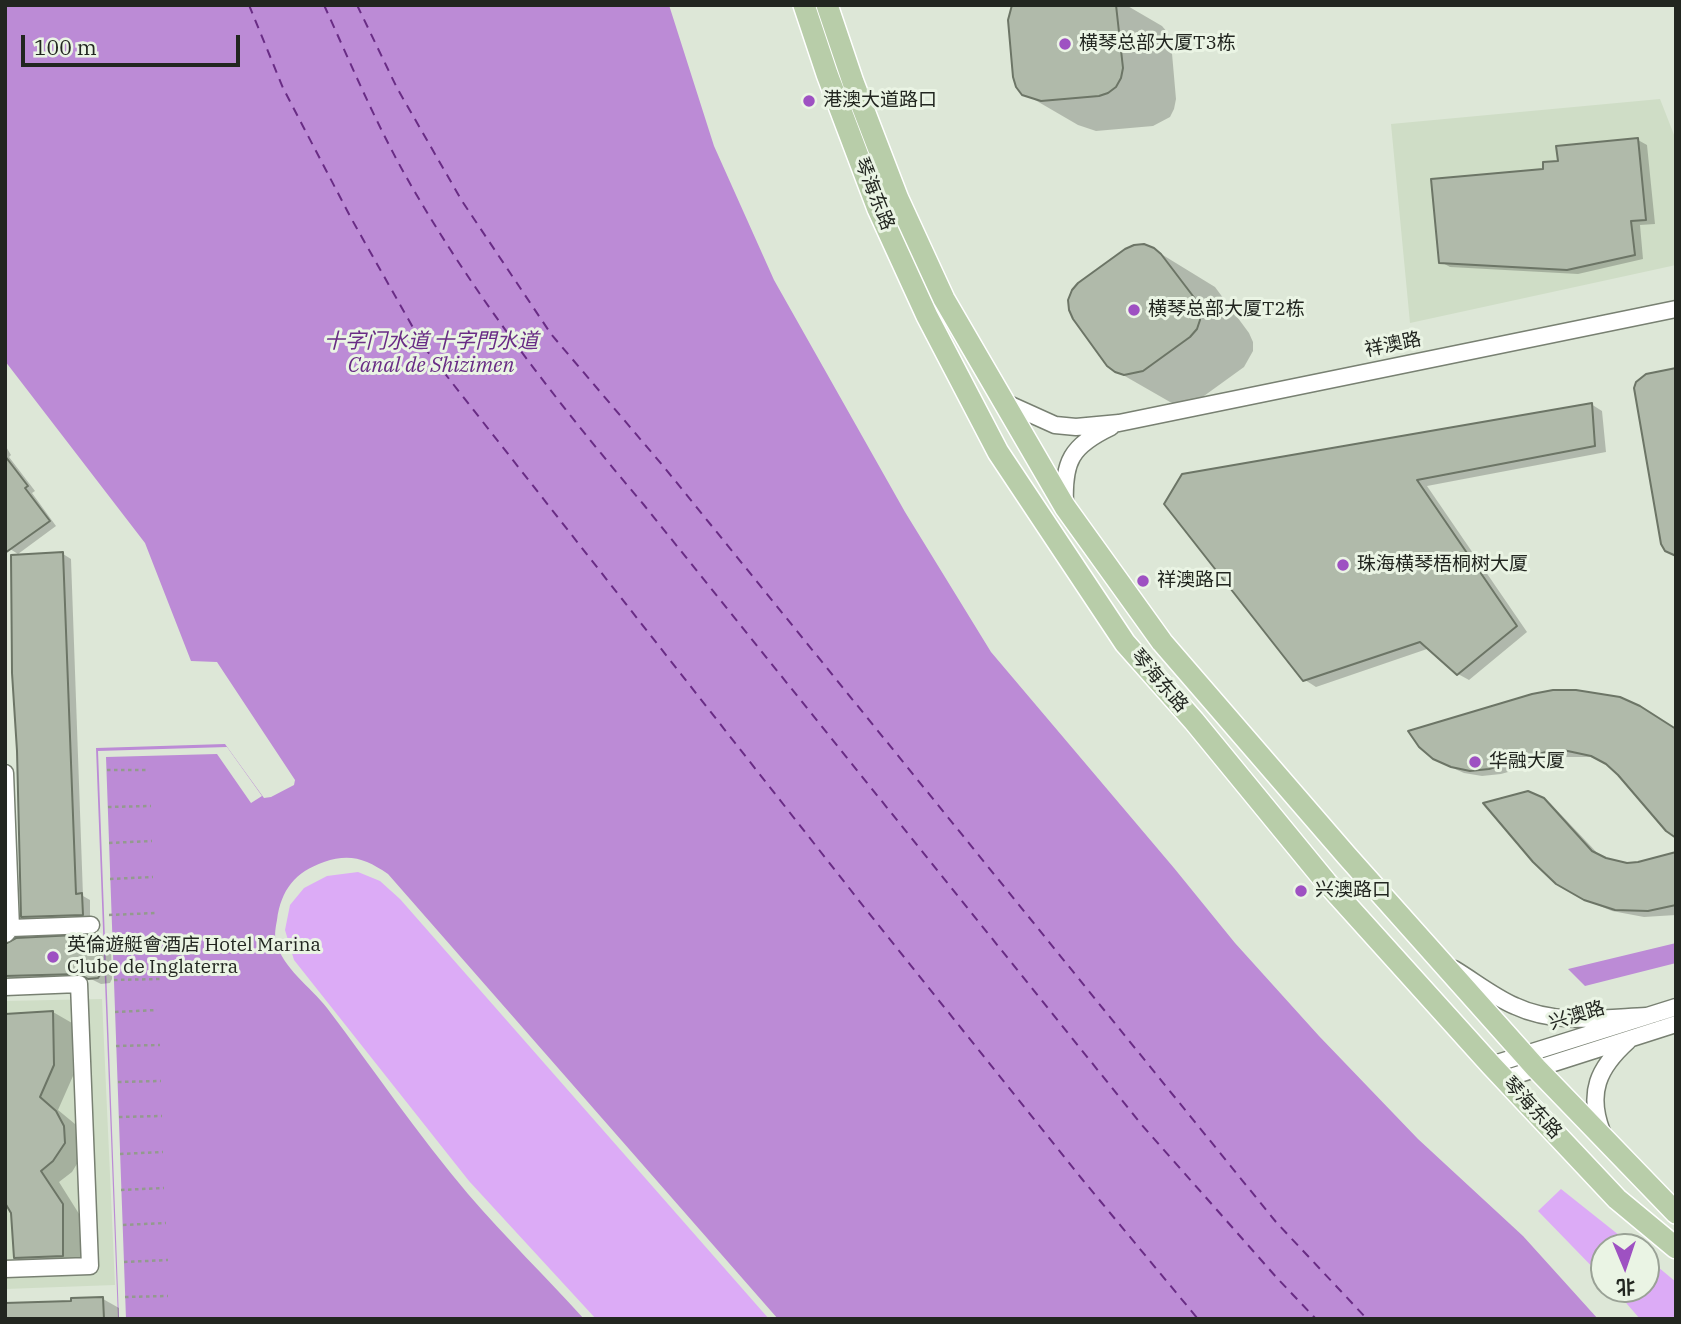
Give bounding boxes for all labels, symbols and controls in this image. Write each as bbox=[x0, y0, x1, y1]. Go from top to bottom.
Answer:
scale bar bbox=[24, 21, 243, 65]
text: 100 m bbox=[34, 33, 97, 61]
place label: 横琴总部大厦T3栋 bbox=[1079, 33, 1236, 55]
marker: 横琴总部大厦T3栋 bbox=[1057, 36, 1073, 52]
place label: 港澳大道路口 bbox=[823, 90, 937, 112]
marker: 港澳大道路口 bbox=[801, 93, 817, 109]
street label: 琴海东路 bbox=[849, 154, 899, 234]
place label: 横琴总部大厦T2栋 bbox=[1148, 299, 1305, 321]
marker: 横琴总部大厦T2栋 bbox=[1126, 302, 1142, 318]
street label: 祥澳路 bbox=[1363, 328, 1423, 362]
water label: 十字门水道 十字門水道 Canal de Shizimen bbox=[324, 329, 538, 379]
place label: 珠海横琴梧桐树大厦 bbox=[1357, 554, 1528, 576]
marker: 珠海横琴梧桐树大厦 bbox=[1335, 557, 1351, 573]
place label: 祥澳路口 bbox=[1157, 570, 1233, 592]
marker: 祥澳路口 bbox=[1135, 573, 1151, 589]
street label: 琴海东路 bbox=[1125, 645, 1193, 717]
place label: 华融大厦 bbox=[1489, 751, 1565, 773]
marker: 华融大厦 bbox=[1467, 754, 1483, 770]
place label: 兴澳路口 bbox=[1315, 880, 1391, 902]
marker: 兴澳路口 bbox=[1293, 883, 1309, 899]
place label: 英倫遊艇會酒店 Hotel Marina Clube de Inglaterra bbox=[67, 935, 321, 979]
marker: 英倫遊艇會酒店 Hotel Marina Clube de Inglaterra bbox=[45, 949, 61, 965]
street label: 兴澳路 bbox=[1546, 997, 1608, 1035]
street label: 琴海东路 bbox=[1498, 1072, 1566, 1144]
north arrow bbox=[1590, 1233, 1660, 1303]
text: 北 bbox=[1616, 1275, 1636, 1299]

